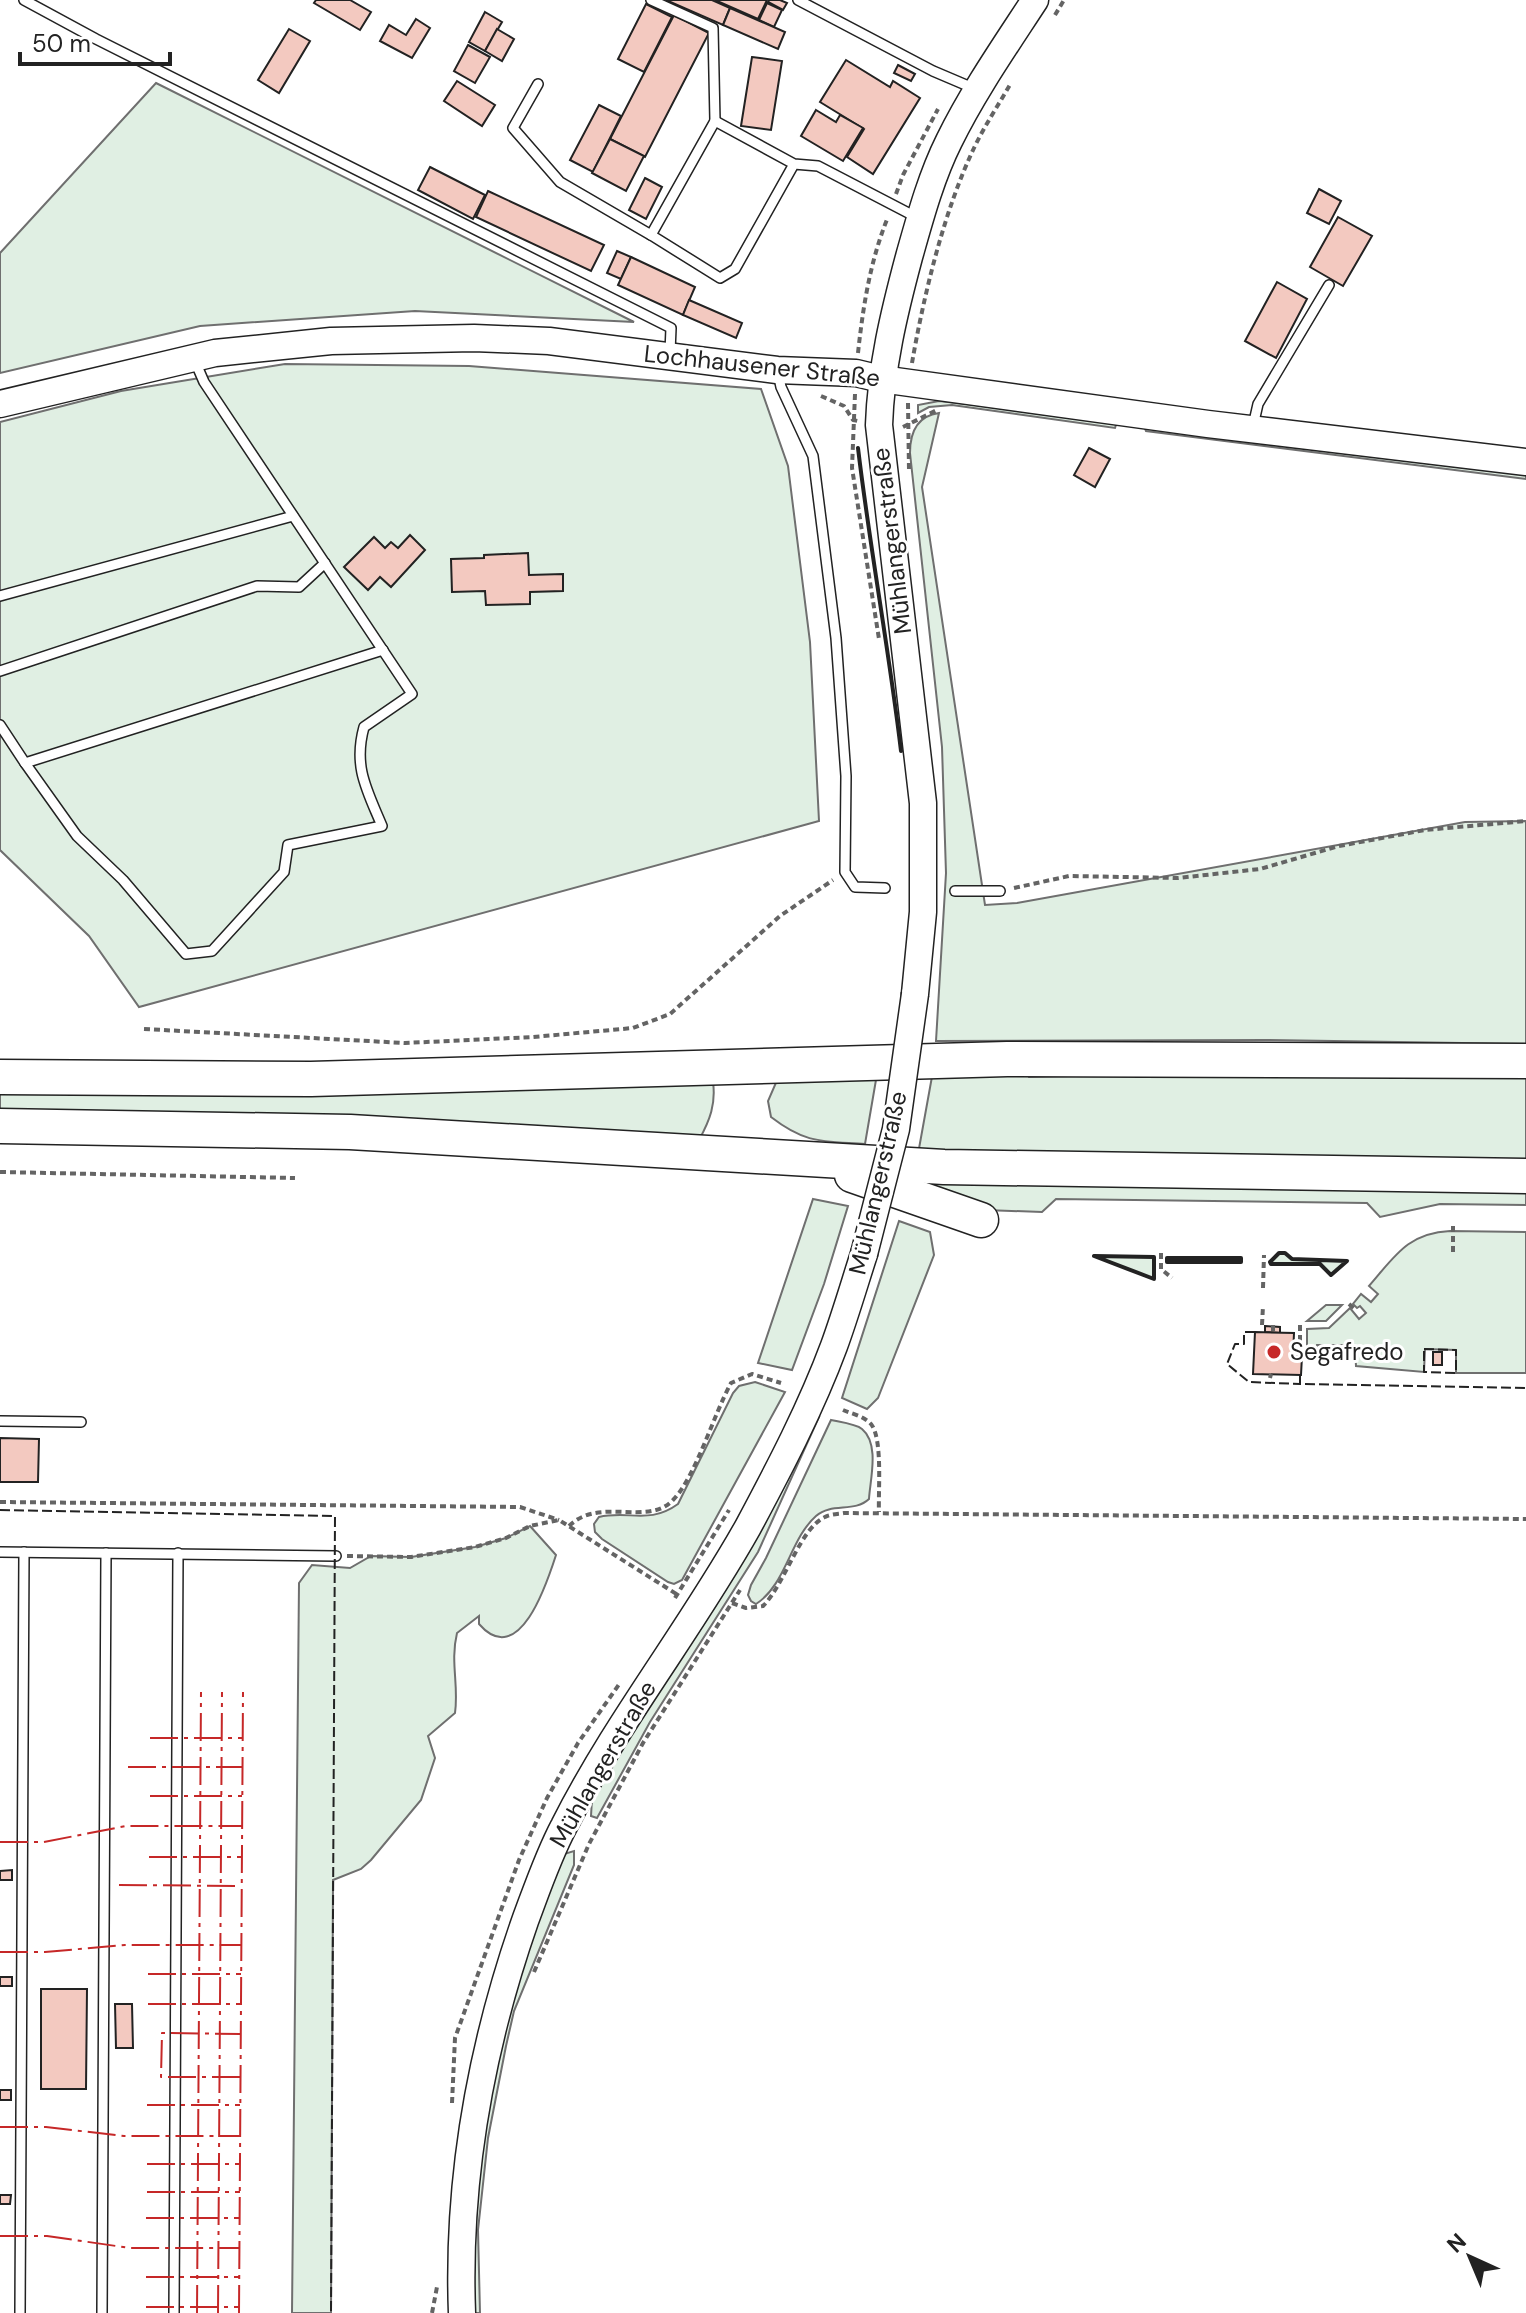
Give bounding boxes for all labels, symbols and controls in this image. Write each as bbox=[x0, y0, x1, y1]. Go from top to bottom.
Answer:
scale bar bbox=[20, 16, 170, 66]
text: 50 m bbox=[32, 28, 91, 59]
street label: Lochhausener Straße bbox=[642, 338, 882, 393]
street label: Mühlangerstraße bbox=[865, 446, 918, 636]
street label: Mühlangerstraße bbox=[841, 1088, 914, 1278]
place label: Segafredo bbox=[1290, 1336, 1403, 1367]
marker: Segafredo bbox=[1265, 1343, 1283, 1361]
street label: Mühlangerstraße bbox=[542, 1675, 663, 1853]
north arrow bbox=[1430, 2217, 1510, 2297]
text: N bbox=[1441, 2227, 1472, 2259]

